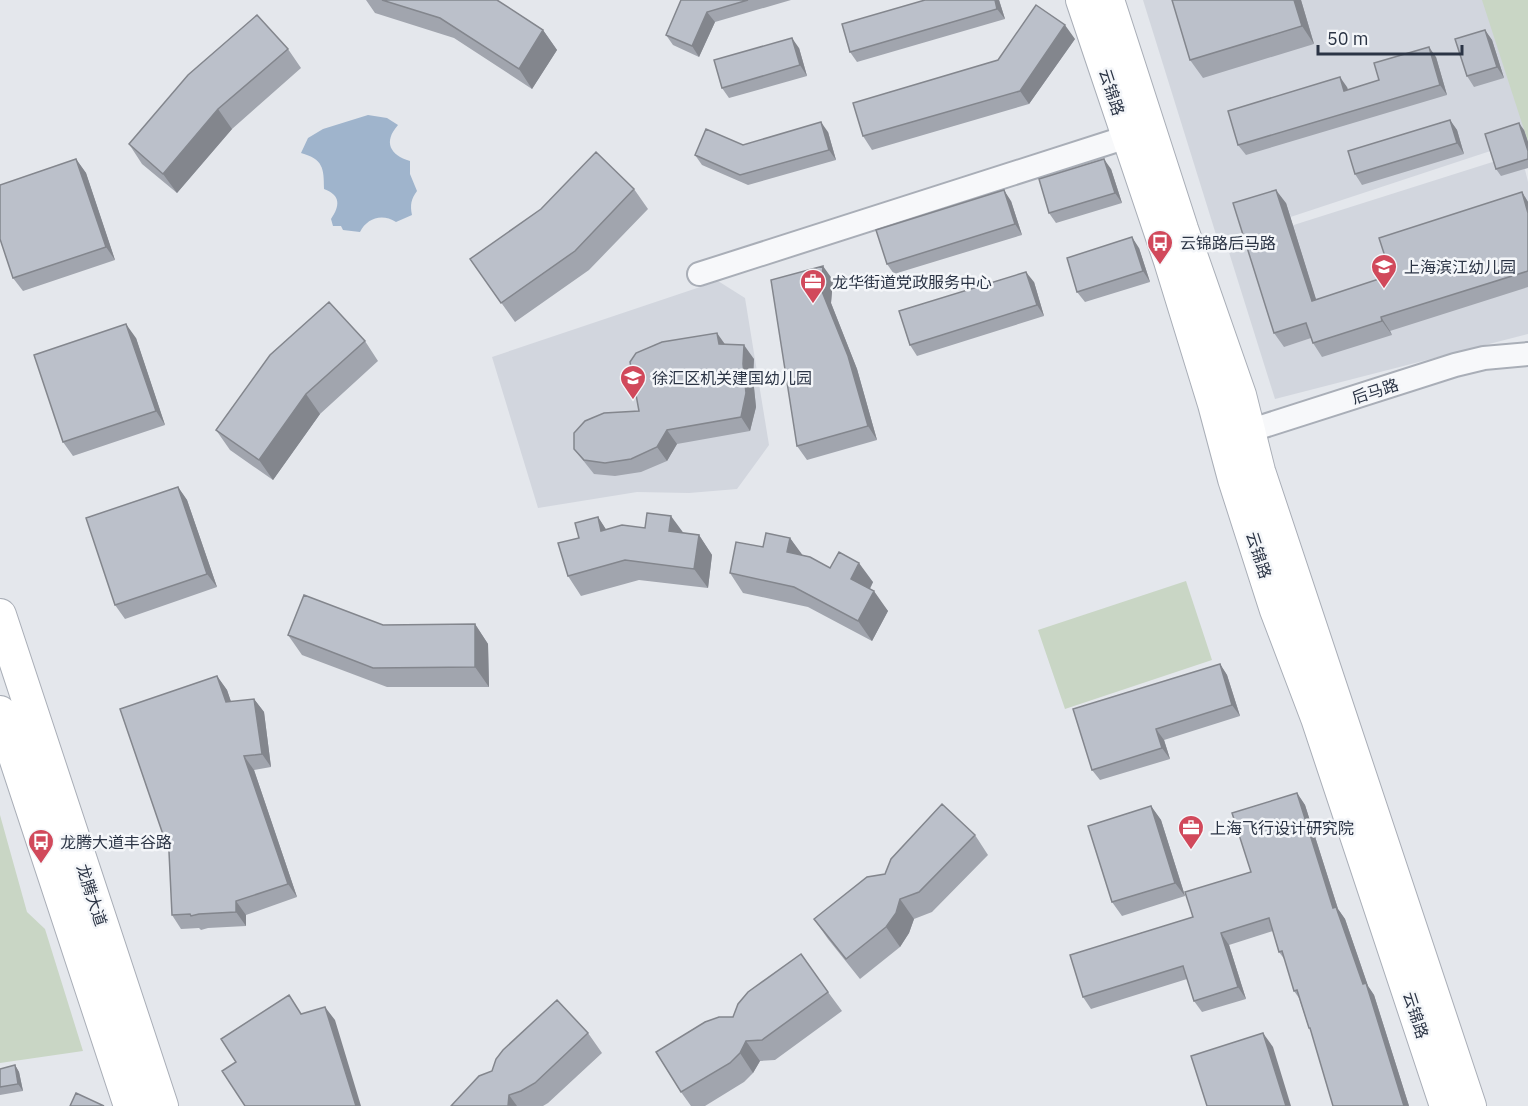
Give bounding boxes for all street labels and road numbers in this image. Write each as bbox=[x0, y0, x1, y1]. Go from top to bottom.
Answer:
street label: 云锦路 bbox=[1095, 66, 1129, 118]
street label: 后马路 bbox=[1349, 374, 1401, 408]
street label: 云锦路 bbox=[1242, 529, 1276, 581]
street label: 龙腾大道 bbox=[73, 861, 111, 929]
street label: 云锦路 bbox=[1399, 989, 1433, 1041]

